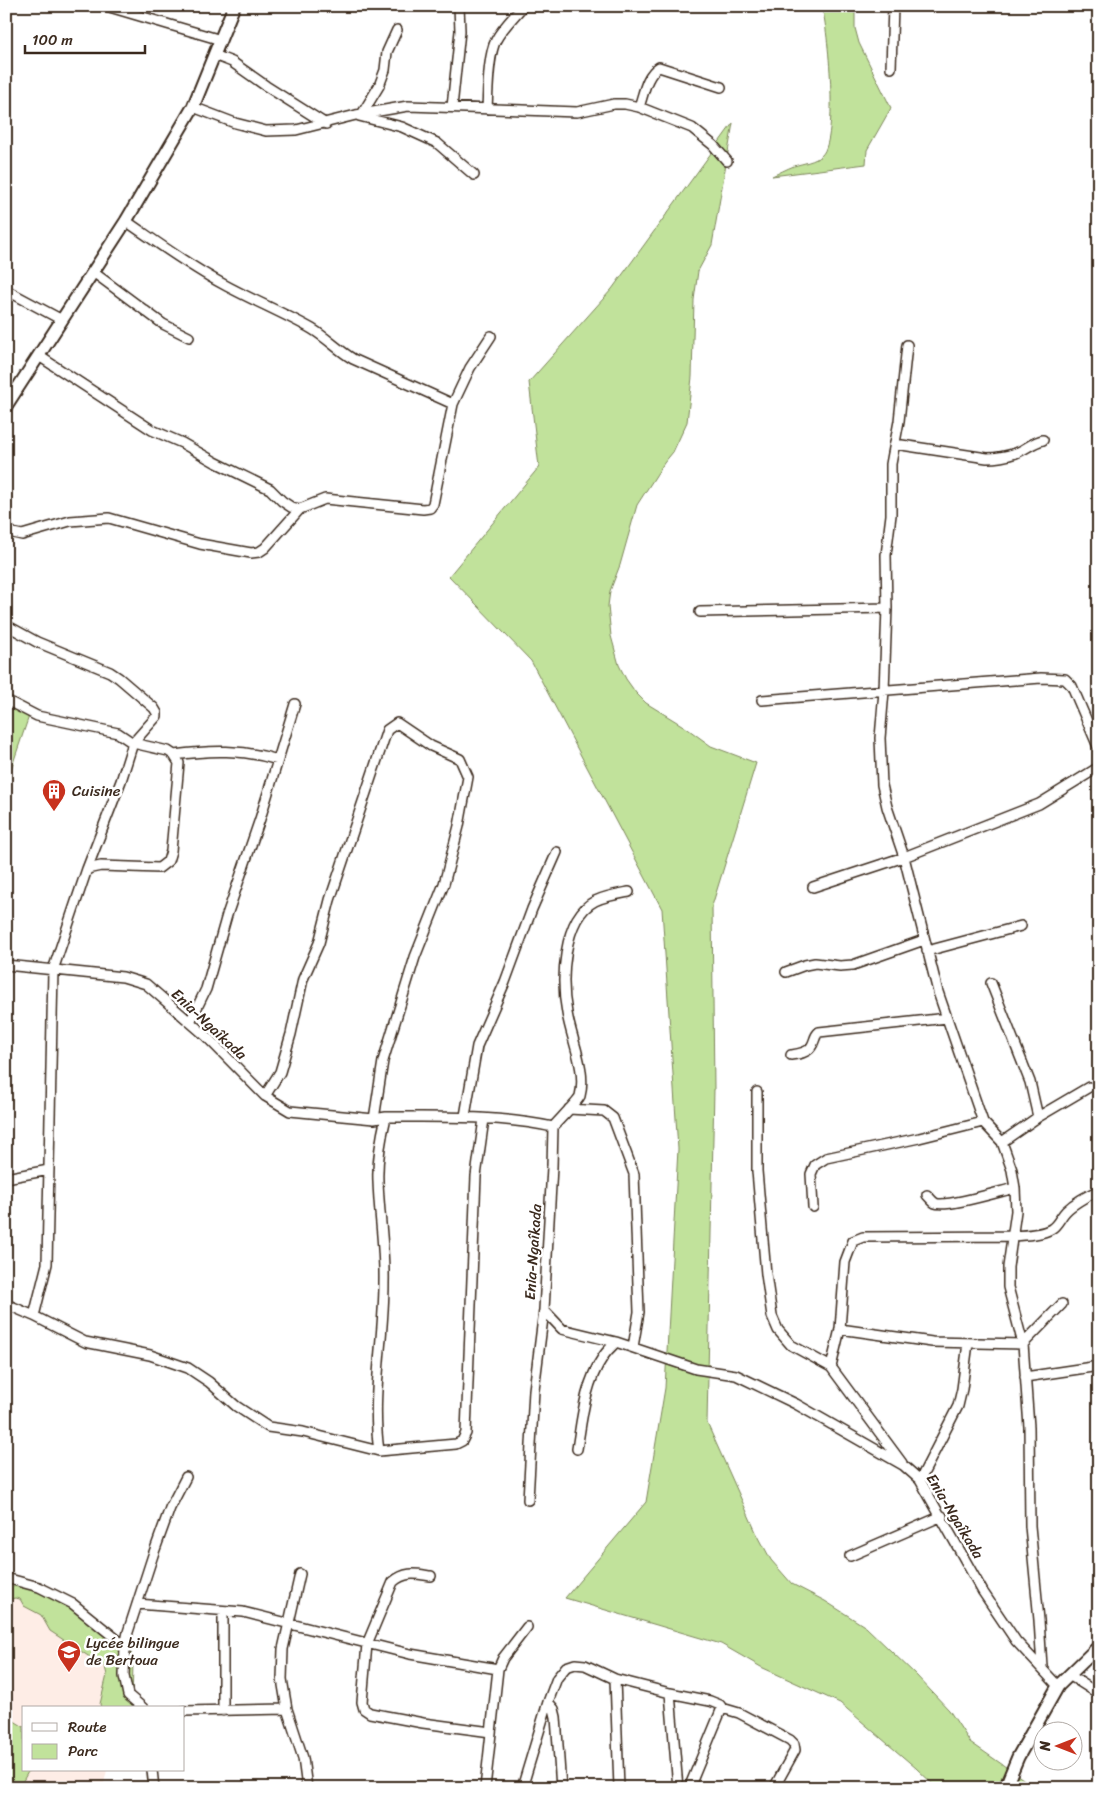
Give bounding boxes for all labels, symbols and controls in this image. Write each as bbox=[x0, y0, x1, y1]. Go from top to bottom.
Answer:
scale bar bbox=[25, 22, 145, 54]
text: 100 m bbox=[32, 27, 73, 53]
building icon: Cuisine bbox=[41, 778, 67, 812]
place label: Cuisine bbox=[72, 778, 121, 804]
street label: Enia-Ngaîkada bbox=[165, 982, 253, 1067]
street label: Enia-Ngaîkada bbox=[517, 1203, 549, 1301]
street label: Enia-Ngaîkada bbox=[919, 1468, 991, 1564]
place label: Lycée bilingue de Bertoua bbox=[86, 1630, 180, 1673]
school or university icon: Lycée bilingue de Bertoua bbox=[56, 1639, 82, 1673]
legend bbox=[22, 1706, 185, 1772]
text: Route bbox=[68, 1714, 107, 1740]
north arrow bbox=[1032, 1722, 1082, 1772]
text: Parc bbox=[68, 1738, 98, 1764]
text: N bbox=[1033, 1741, 1058, 1752]

